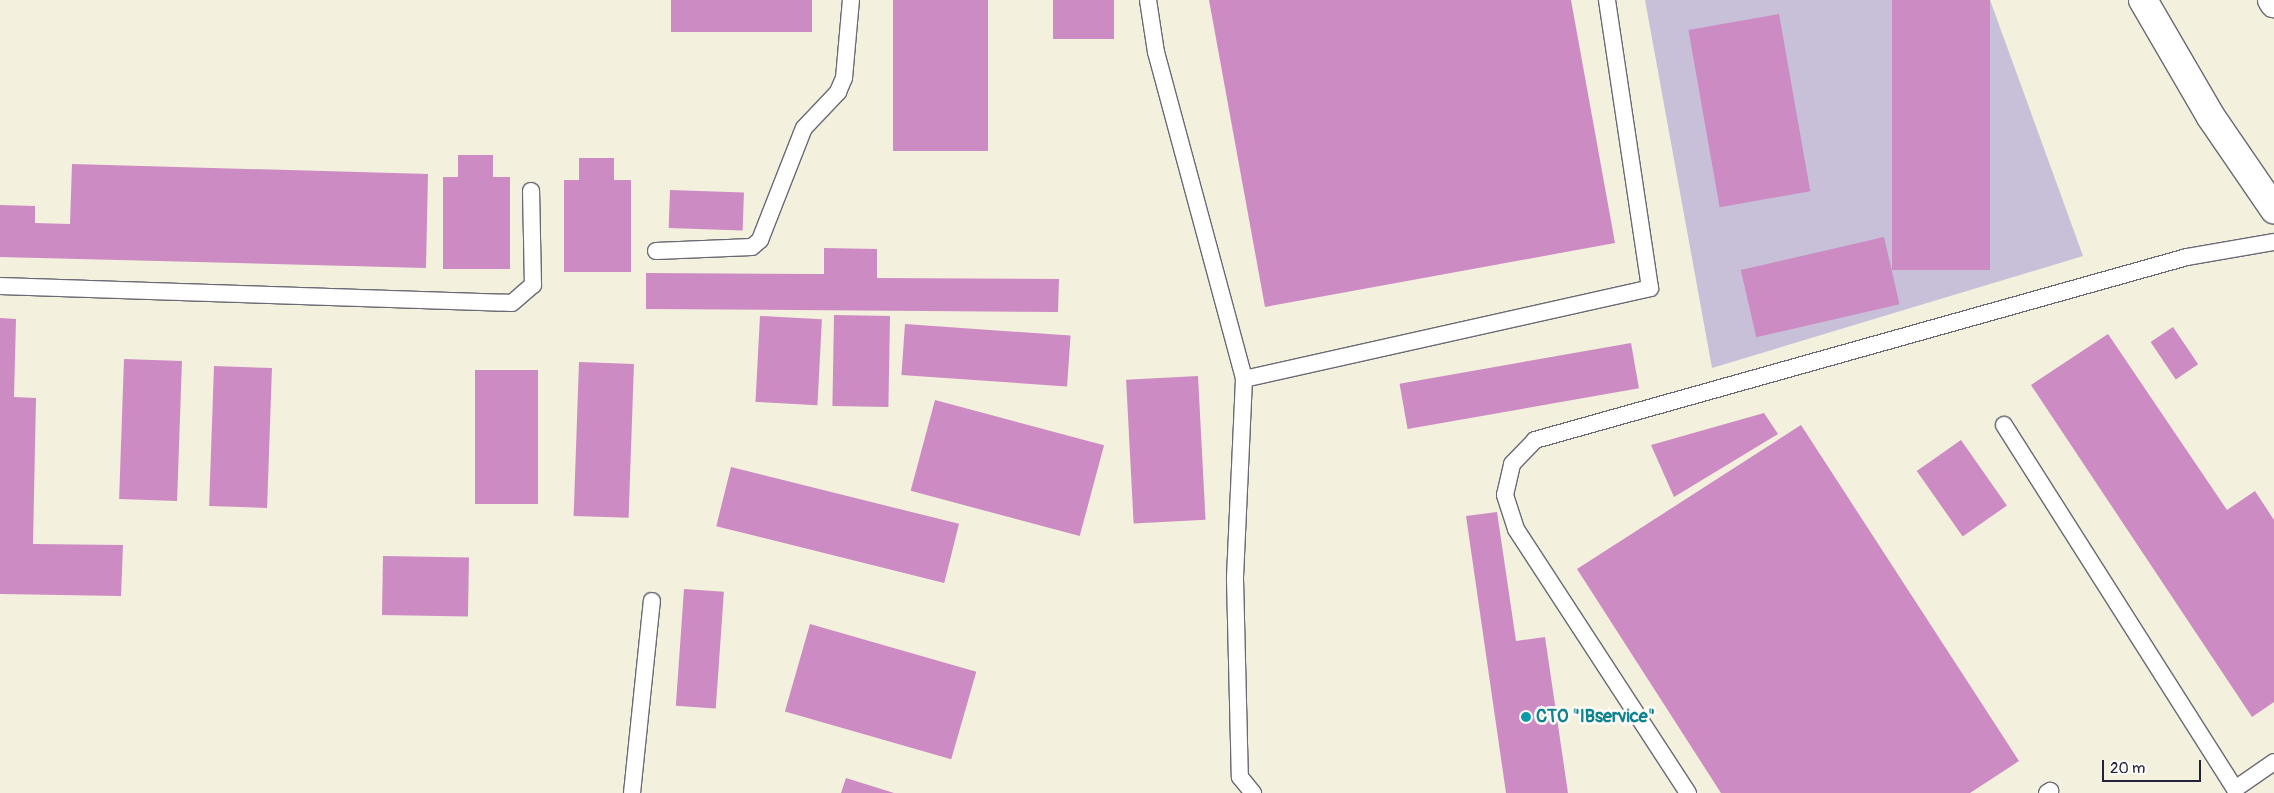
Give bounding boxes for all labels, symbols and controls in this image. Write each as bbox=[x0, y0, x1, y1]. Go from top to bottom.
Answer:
place label: СТО "IBservice" bbox=[1536, 706, 1655, 728]
marker: СТО "IBservice" bbox=[1520, 711, 1532, 723]
scale bar bbox=[2104, 750, 2203, 782]
text: 20 m bbox=[2110, 759, 2145, 778]

